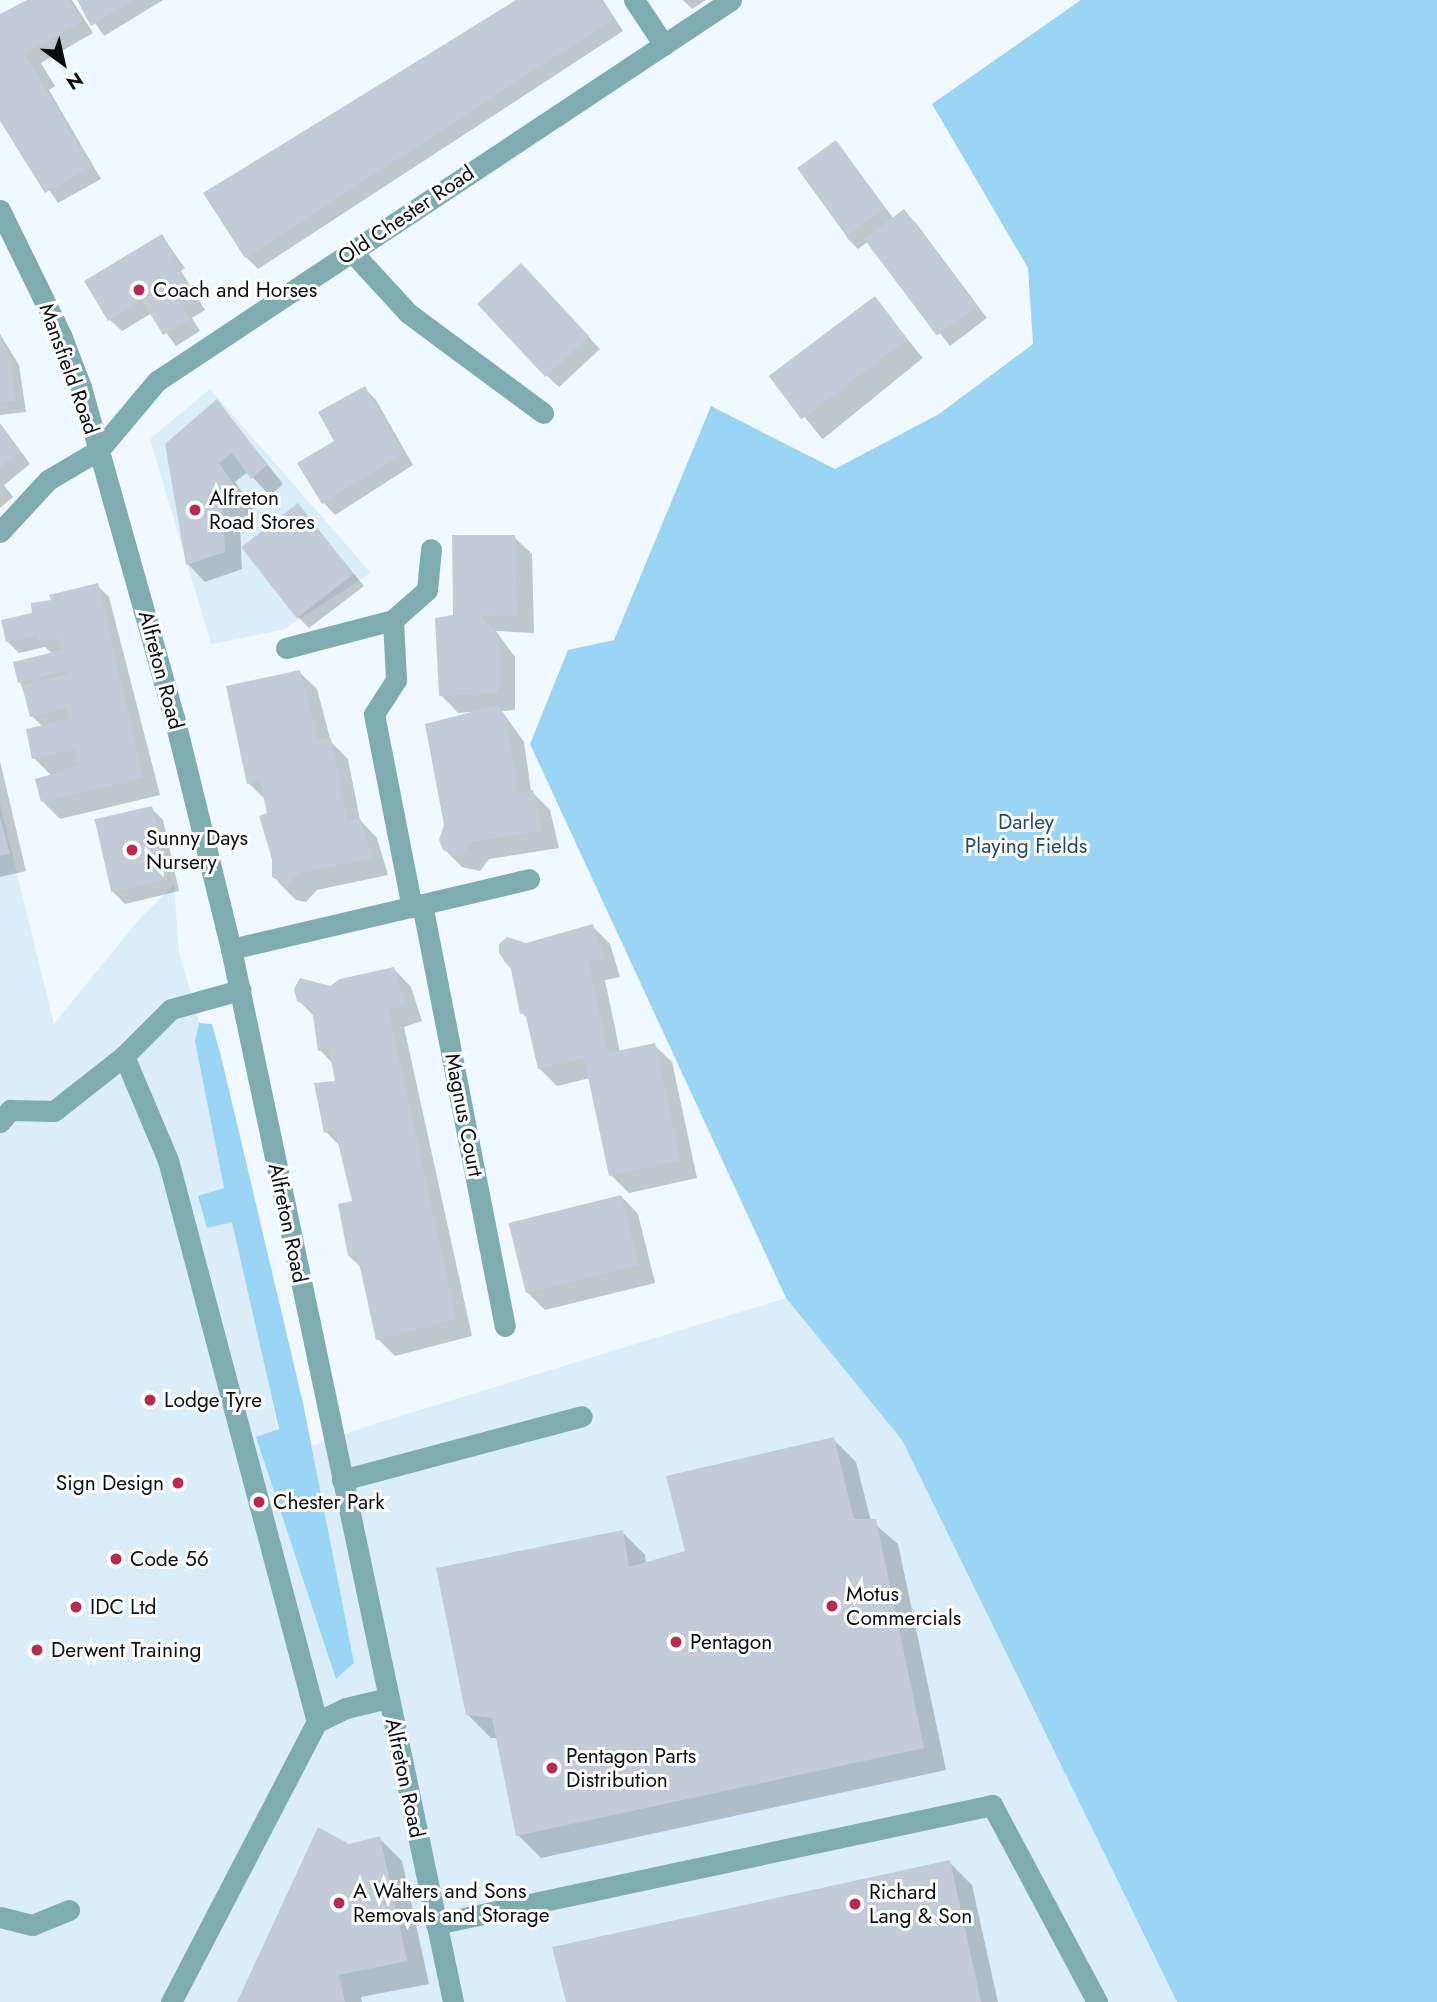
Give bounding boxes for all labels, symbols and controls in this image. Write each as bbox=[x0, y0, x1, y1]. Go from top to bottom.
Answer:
north arrow bbox=[28, 28, 98, 98]
text: N bbox=[61, 66, 88, 96]
street label: Old Chester Road bbox=[333, 160, 479, 270]
place label: Coach and Horses bbox=[153, 277, 317, 303]
marker: Coach and Horses bbox=[131, 282, 147, 298]
street label: Mansfield Road bbox=[34, 300, 104, 438]
place label: Alfreton Road Stores bbox=[209, 485, 315, 535]
marker: Alfreton Road Stores bbox=[187, 502, 203, 518]
street label: Alfreton Road bbox=[133, 608, 189, 732]
park label: Darley Playing Fields bbox=[965, 809, 1087, 859]
place label: Sunny Days Nursery bbox=[146, 825, 248, 875]
marker: Sunny Days Nursery bbox=[124, 842, 140, 858]
street label: Magnus Court bbox=[440, 1051, 488, 1179]
street label: Alfreton Road bbox=[263, 1161, 313, 1285]
place label: Lodge Tyre bbox=[164, 1387, 262, 1413]
marker: Lodge Tyre bbox=[142, 1392, 158, 1408]
place label: Sign Design bbox=[56, 1470, 164, 1496]
marker: Sign Design bbox=[170, 1475, 186, 1491]
place label: Chester Park bbox=[273, 1489, 384, 1515]
marker: Chester Park bbox=[251, 1494, 267, 1510]
place label: Code 56 bbox=[130, 1546, 209, 1572]
marker: Code 56 bbox=[108, 1551, 124, 1567]
place label: Motus Commercials bbox=[846, 1581, 961, 1631]
place label: IDC Ltd bbox=[90, 1594, 157, 1620]
marker: Motus Commercials bbox=[824, 1598, 840, 1614]
marker: IDC Ltd bbox=[68, 1599, 84, 1615]
place label: Pentagon bbox=[690, 1629, 772, 1655]
marker: Pentagon bbox=[668, 1634, 684, 1650]
place label: Derwent Training bbox=[51, 1637, 201, 1663]
marker: Derwent Training bbox=[29, 1642, 45, 1658]
street label: Alfreton Road bbox=[380, 1716, 430, 1840]
place label: Pentagon Parts Distribution bbox=[566, 1743, 696, 1793]
marker: Pentagon Parts Distribution bbox=[544, 1760, 560, 1776]
place label: A Walters and Sons Removals and Storage bbox=[353, 1878, 550, 1928]
place label: Richard Lang & Son bbox=[869, 1879, 972, 1929]
marker: A Walters and Sons Removals and Storage bbox=[331, 1895, 347, 1911]
marker: Richard Lang & Son bbox=[847, 1896, 863, 1912]

